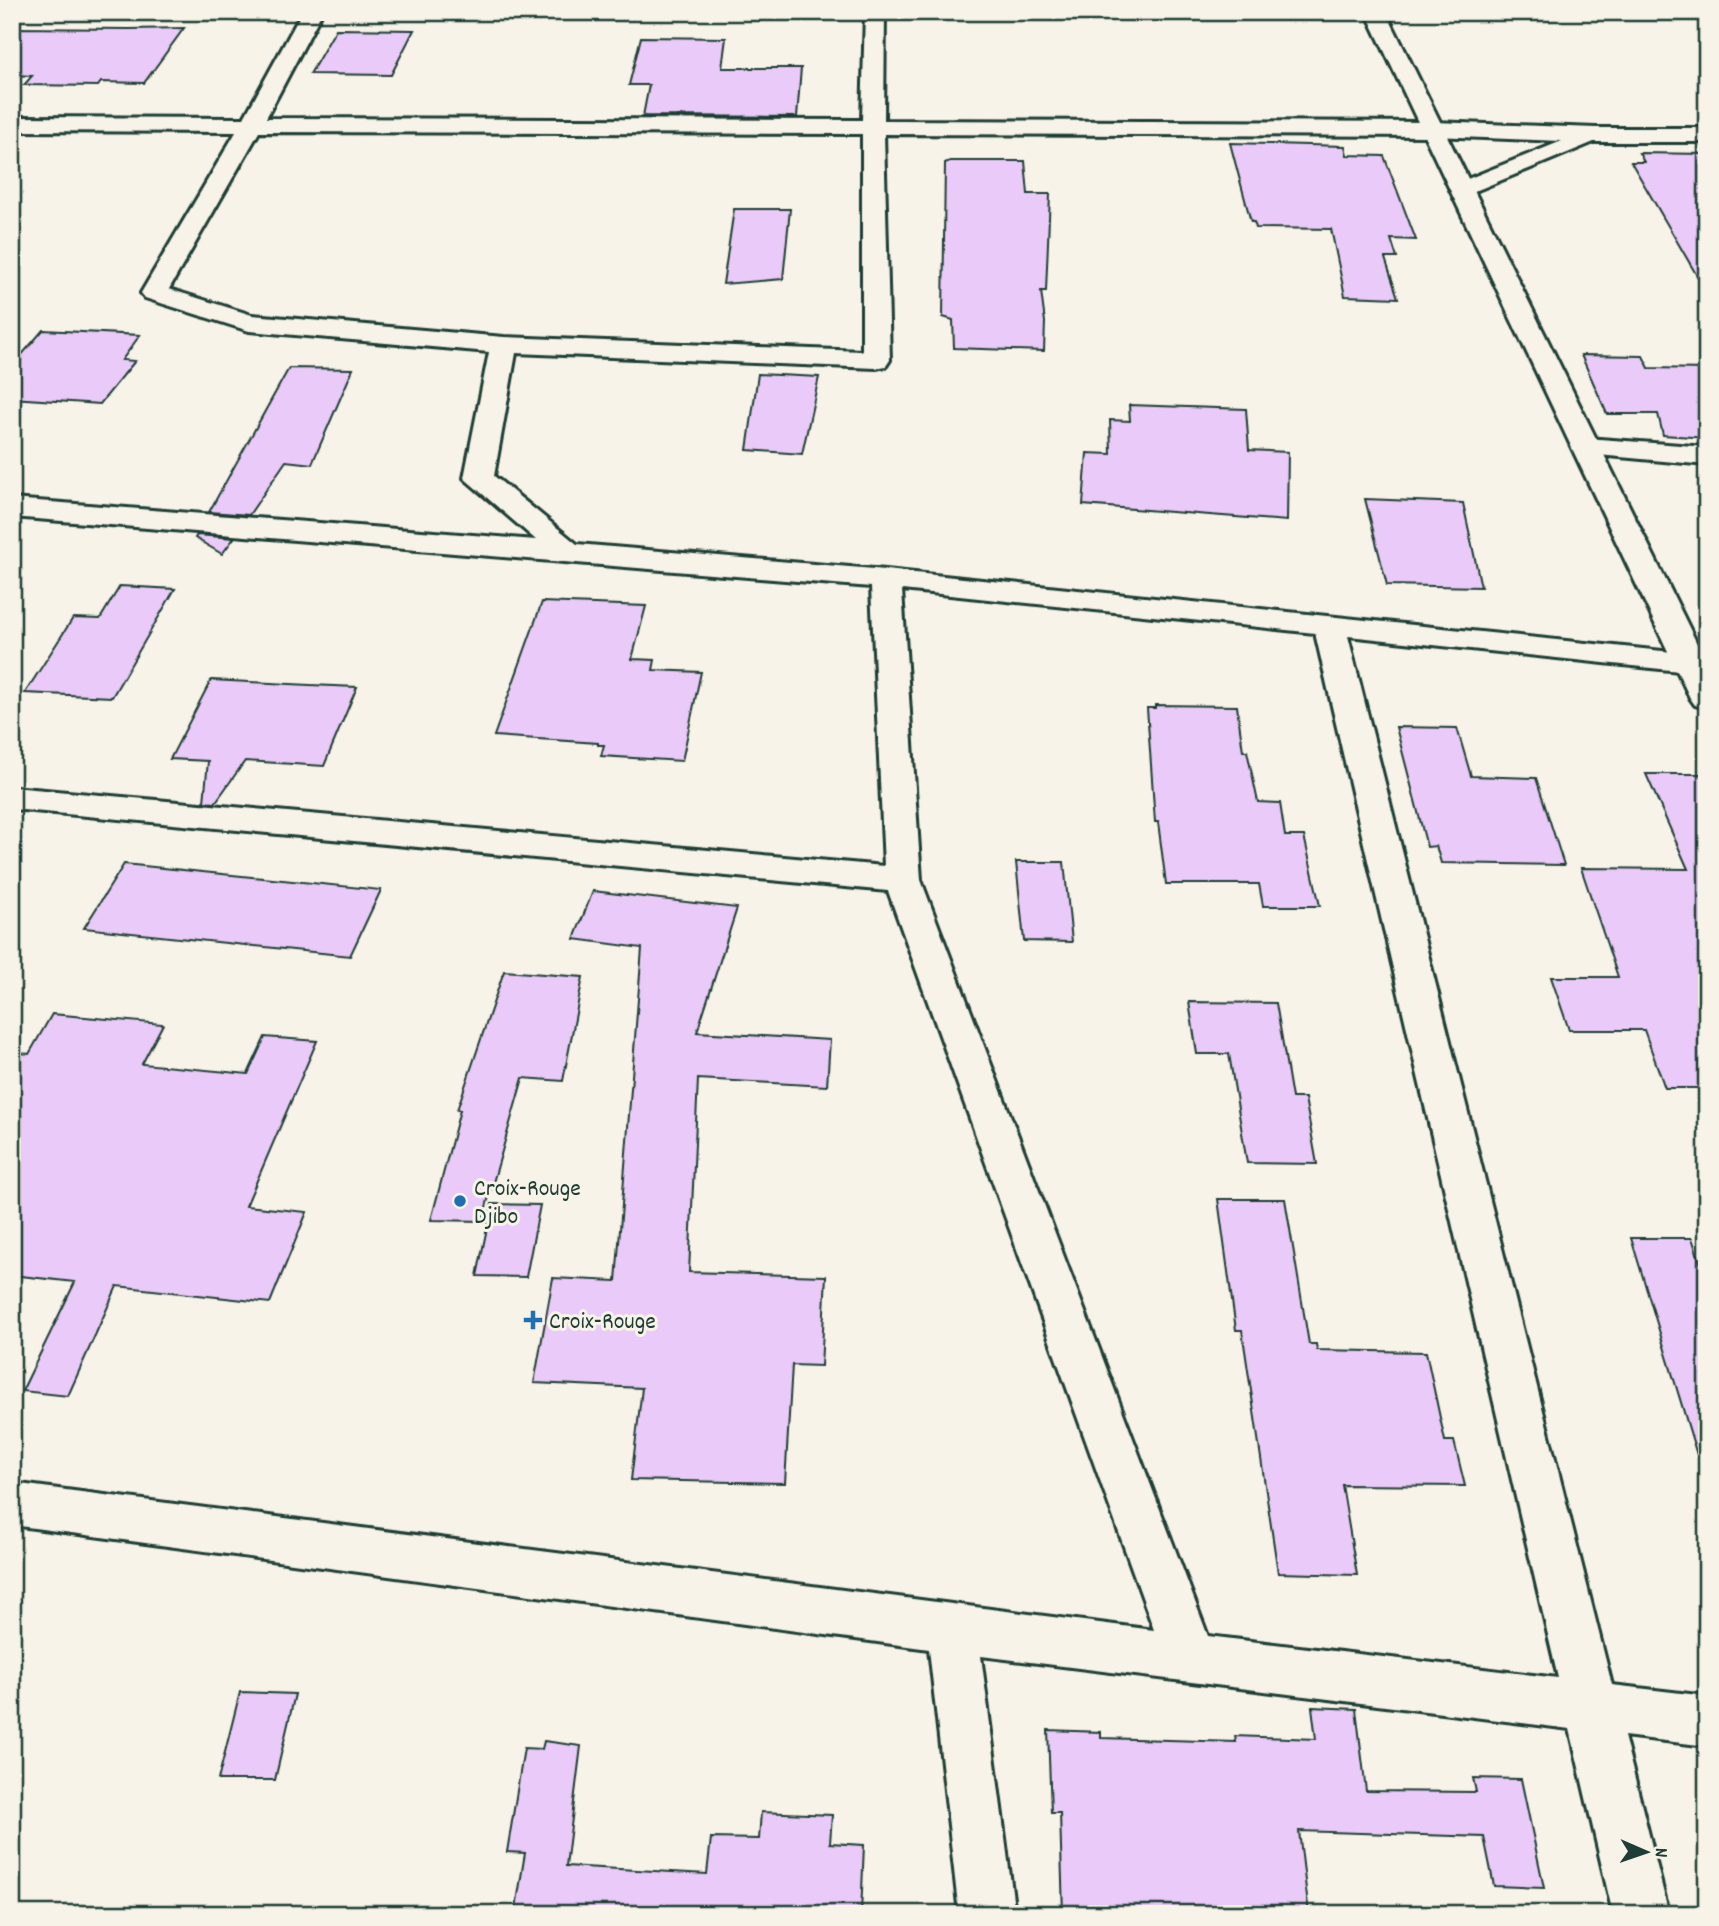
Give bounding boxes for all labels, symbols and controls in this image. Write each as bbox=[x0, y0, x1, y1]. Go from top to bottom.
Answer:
place label: Croix-Rouge Djibo bbox=[474, 1173, 581, 1235]
marker: Croix-Rouge Djibo bbox=[452, 1193, 468, 1209]
place label: Croix-Rouge bbox=[549, 1306, 656, 1340]
marker: Croix-Rouge bbox=[523, 1310, 543, 1330]
north arrow bbox=[1610, 1818, 1680, 1888]
text: N bbox=[1646, 1847, 1673, 1858]

